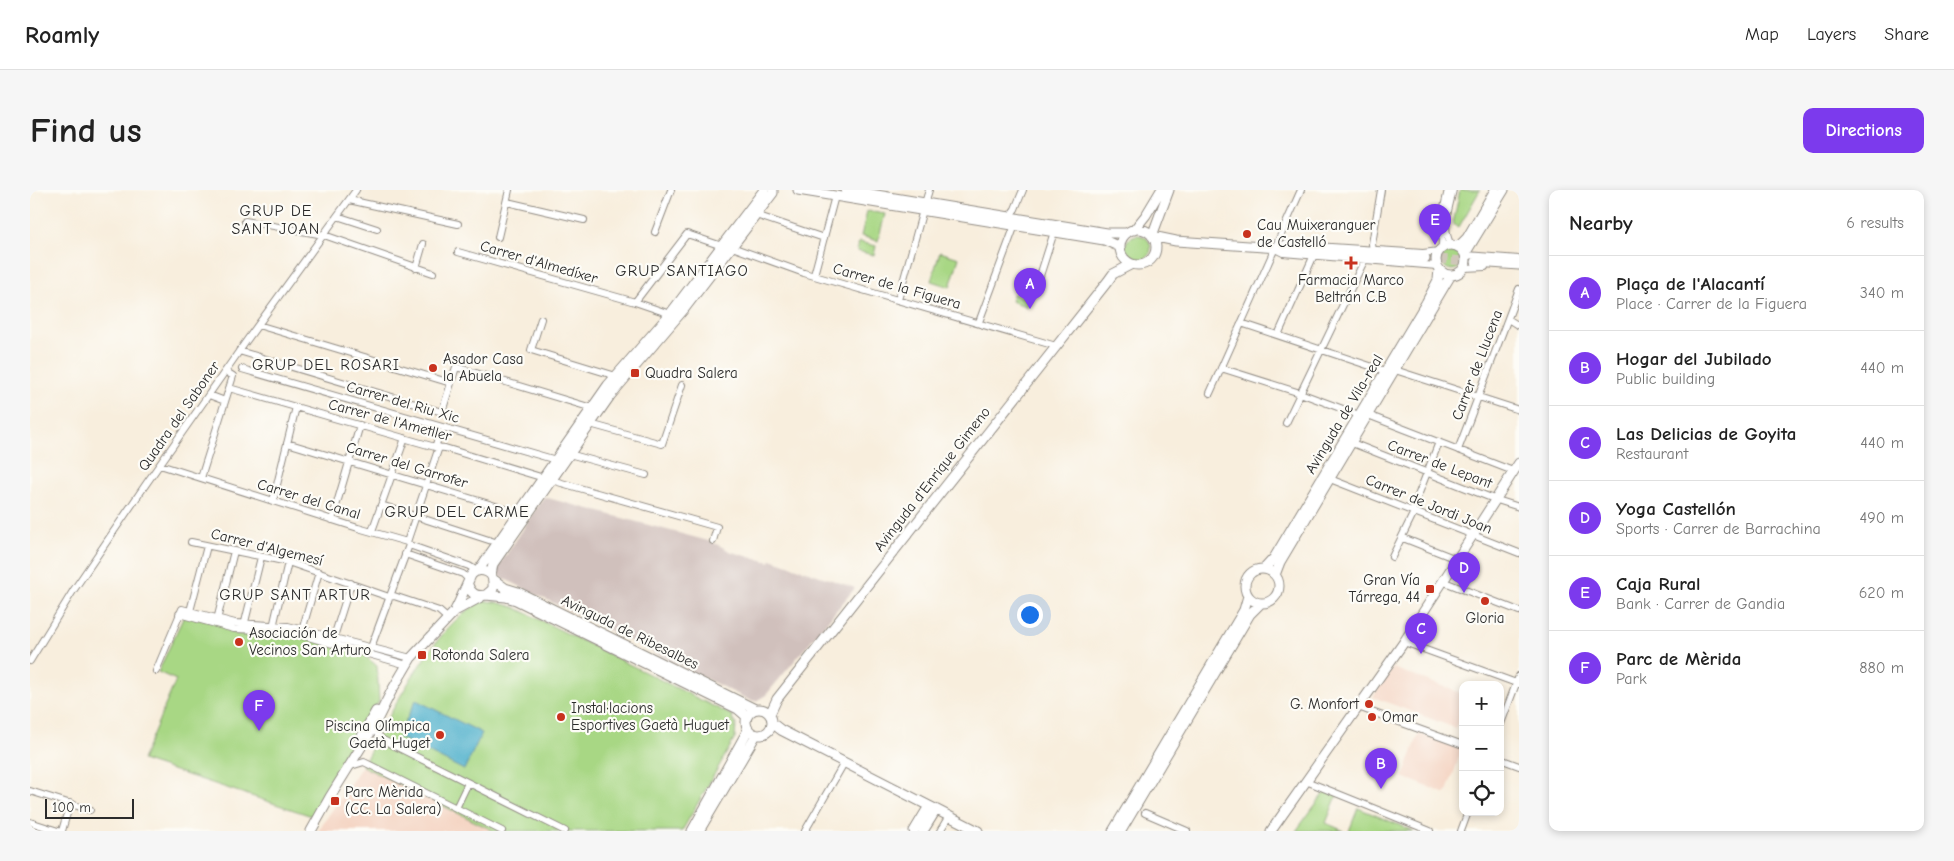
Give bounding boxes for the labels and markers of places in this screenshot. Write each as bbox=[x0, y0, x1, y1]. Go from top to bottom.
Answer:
pin: E bbox=[1419, 204, 1451, 245]
place label: Cau Muixeranguer de Castelló bbox=[1257, 216, 1375, 251]
marker: Cau Muixeranguer de Castelló bbox=[1241, 228, 1253, 240]
marker: Farmacia Marco Beltrán C.B bbox=[1345, 257, 1357, 269]
pin: A bbox=[1014, 268, 1046, 309]
place label: Farmacia Marco Beltrán C.B bbox=[1298, 271, 1404, 306]
place label: Asador Casa la Abuela bbox=[443, 350, 523, 385]
marker: Asador Casa la Abuela bbox=[427, 362, 439, 374]
place label: Quadra Salera bbox=[645, 364, 738, 382]
marker: Quadra Salera bbox=[629, 367, 641, 379]
pin: D bbox=[1448, 552, 1480, 593]
place label: Gran Vía Tárrega, 44 bbox=[1349, 571, 1420, 606]
marker: Gran Vía Tárrega, 44 bbox=[1424, 583, 1436, 595]
marker: Gloria bbox=[1479, 595, 1491, 607]
place label: Gloria bbox=[1465, 609, 1505, 627]
pin: C bbox=[1405, 613, 1437, 654]
place label: Asociación de Vecinos San Arturo bbox=[249, 624, 371, 659]
marker: Asociación de Vecinos San Arturo bbox=[233, 636, 245, 648]
place label: Rotonda Salera bbox=[432, 646, 530, 664]
marker: Rotonda Salera bbox=[416, 649, 428, 661]
pin: F bbox=[243, 690, 275, 731]
place label: G. Monfort bbox=[1290, 695, 1360, 713]
marker: G. Monfort bbox=[1363, 698, 1375, 710]
place label: Instal·lacions Esportives Gaetà Huguet bbox=[571, 699, 730, 734]
place label: Omar bbox=[1382, 708, 1418, 726]
marker: Instal·lacions Esportives Gaetà Huguet bbox=[555, 711, 567, 723]
marker: Omar bbox=[1366, 711, 1378, 723]
place label: Piscina Olímpica Gaetà Huget bbox=[325, 717, 431, 752]
marker: Piscina Olímpica Gaetà Huget bbox=[434, 729, 446, 741]
pin: B bbox=[1365, 748, 1397, 789]
place label: Parc Mèrida (CC. La Salera) bbox=[345, 783, 441, 818]
marker: Parc Mèrida (CC. La Salera) bbox=[329, 795, 341, 807]

